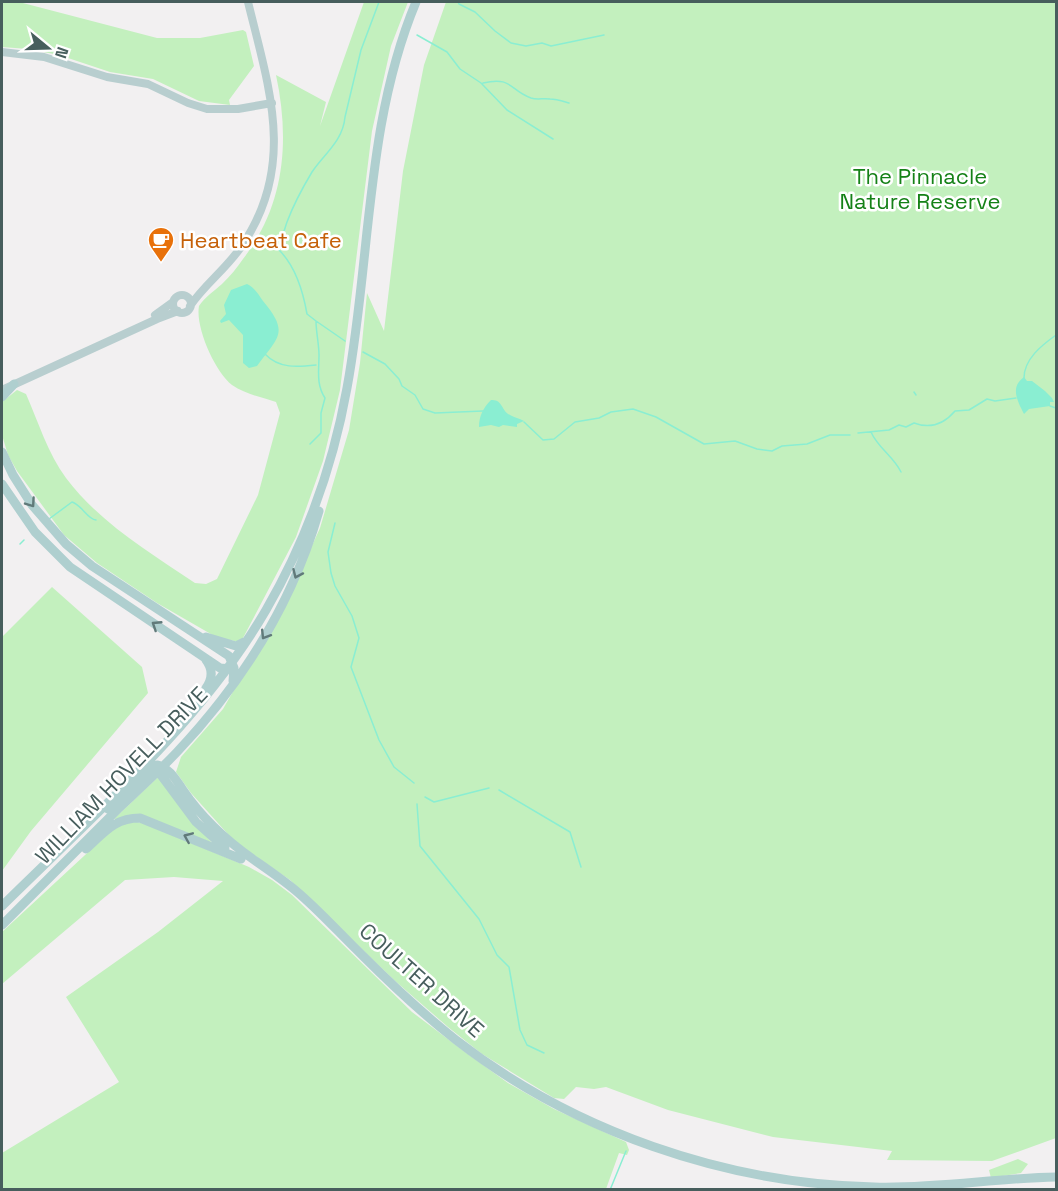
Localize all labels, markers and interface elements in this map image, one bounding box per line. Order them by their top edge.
north arrow [18,18,78,78]
text: N [50,44,73,61]
park label: The Pinnacle Nature Reserve [840,162,1000,215]
cafe icon: Heartbeat Cafe [146,225,176,263]
place label: Heartbeat Cafe [180,226,342,254]
one-way arrow [24,496,35,507]
one-way arrow [292,568,304,579]
one-way arrow [152,622,163,633]
one-way arrow [261,629,273,639]
street label: WILLIAM HOVELL DRIVE [29,680,213,870]
one-way arrow [183,832,194,844]
street label: COULTER DRIVE [354,917,490,1043]

